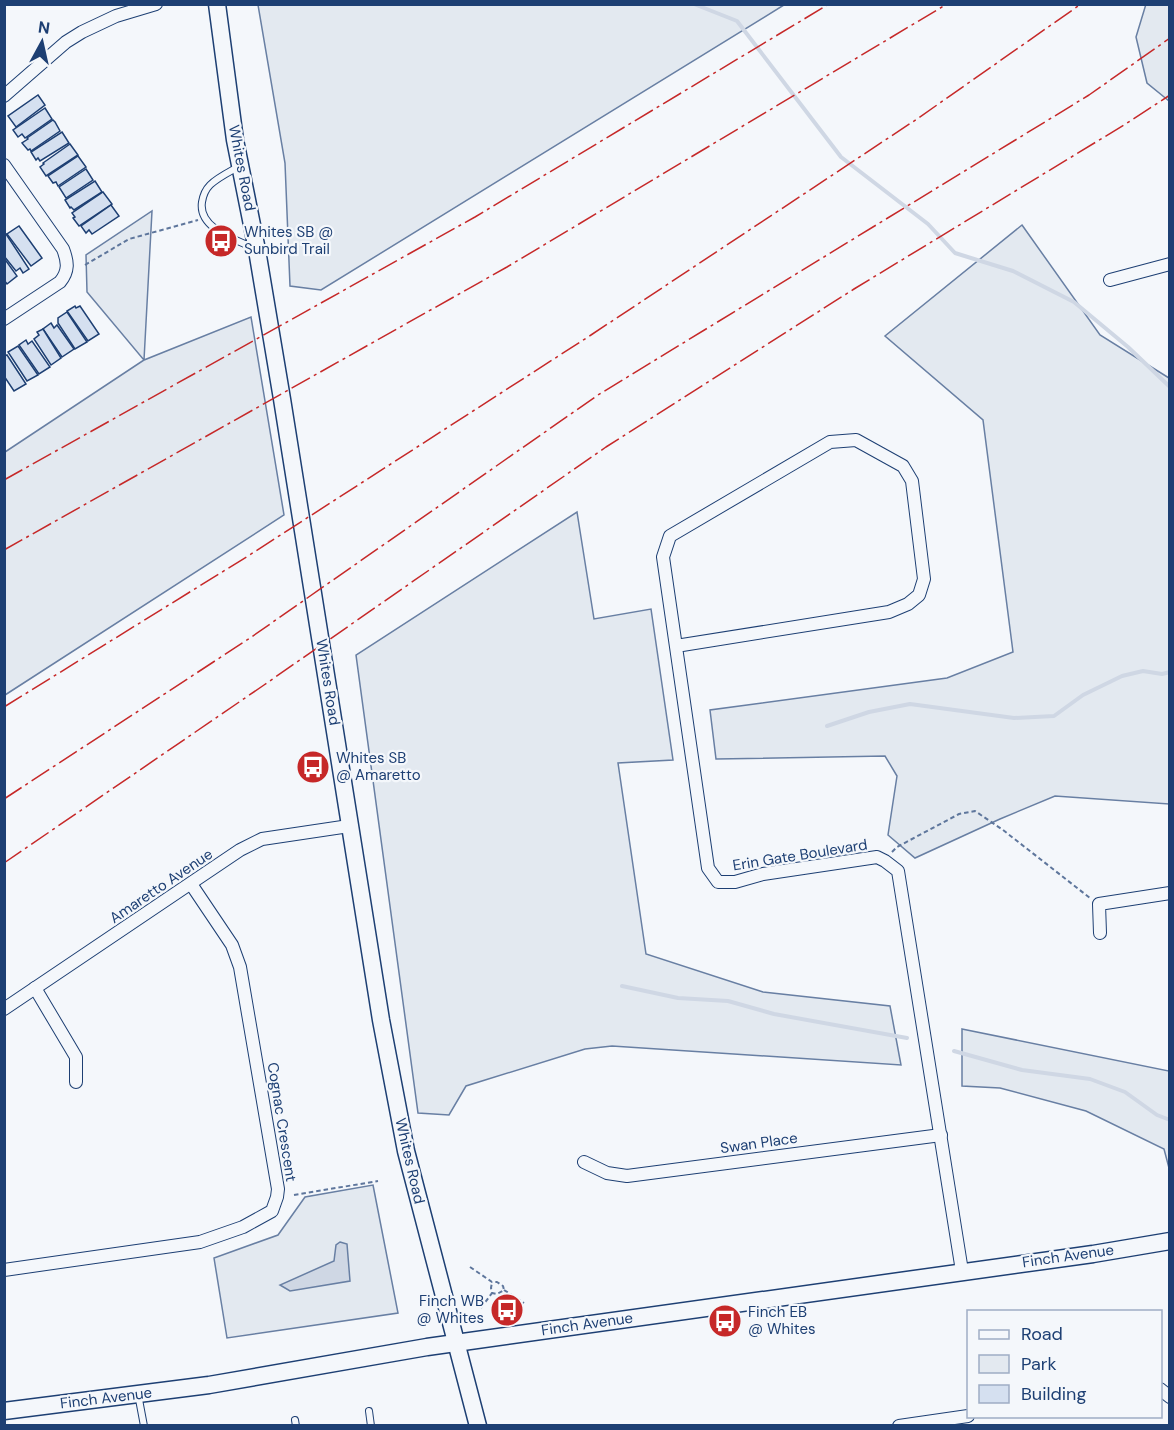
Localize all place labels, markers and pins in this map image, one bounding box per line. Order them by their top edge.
place label: Whites SB @ Sunbird Trail [244,222,333,259]
bus stop icon: Whites SB @ Sunbird Trail [203,223,239,259]
place label: Whites SB @ Amaretto [336,748,421,785]
bus stop icon: Whites SB @ Amaretto [295,749,331,785]
place label: Finch WB @ Whites [416,1291,484,1328]
bus stop icon: Finch WB @ Whites [489,1292,525,1328]
place label: Finch EB @ Whites [748,1302,816,1339]
bus stop icon: Finch EB @ Whites [707,1303,743,1339]

